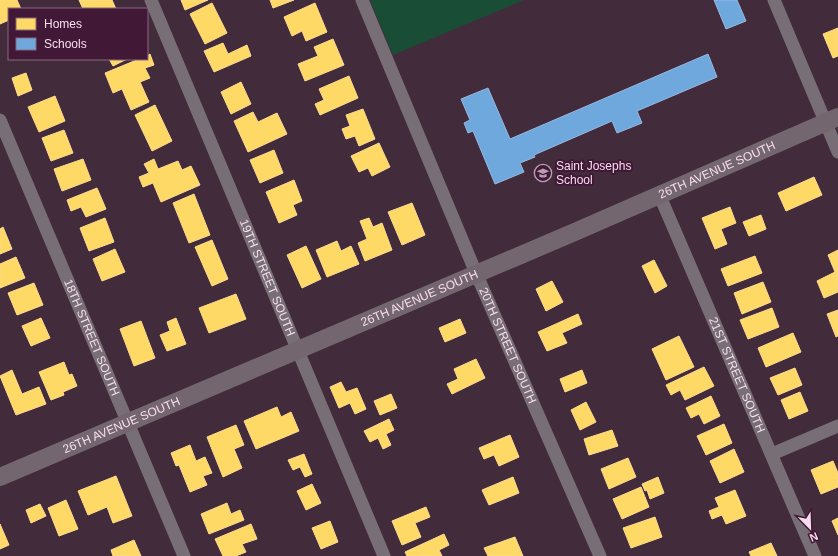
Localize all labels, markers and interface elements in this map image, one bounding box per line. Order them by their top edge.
legend [8,8,148,60]
text: Homes [44,17,82,31]
text: Schools [44,37,87,51]
street label: 26TH AVENUE SOUTH [656,138,777,201]
place label: Saint Josephs School [556,159,631,187]
school or university icon: Saint Josephs School [533,163,553,183]
street label: 19TH STREET SOUTH [237,217,298,338]
street label: 26TH AVENUE SOUTH [359,267,480,329]
street label: 18TH STREET SOUTH [61,277,123,398]
street label: 20TH STREET SOUTH [476,285,539,406]
street label: 21ST STREET SOUTH [706,315,768,435]
street label: 26TH AVENUE SOUTH [61,394,182,456]
north arrow [790,508,830,548]
text: N [808,530,820,544]

